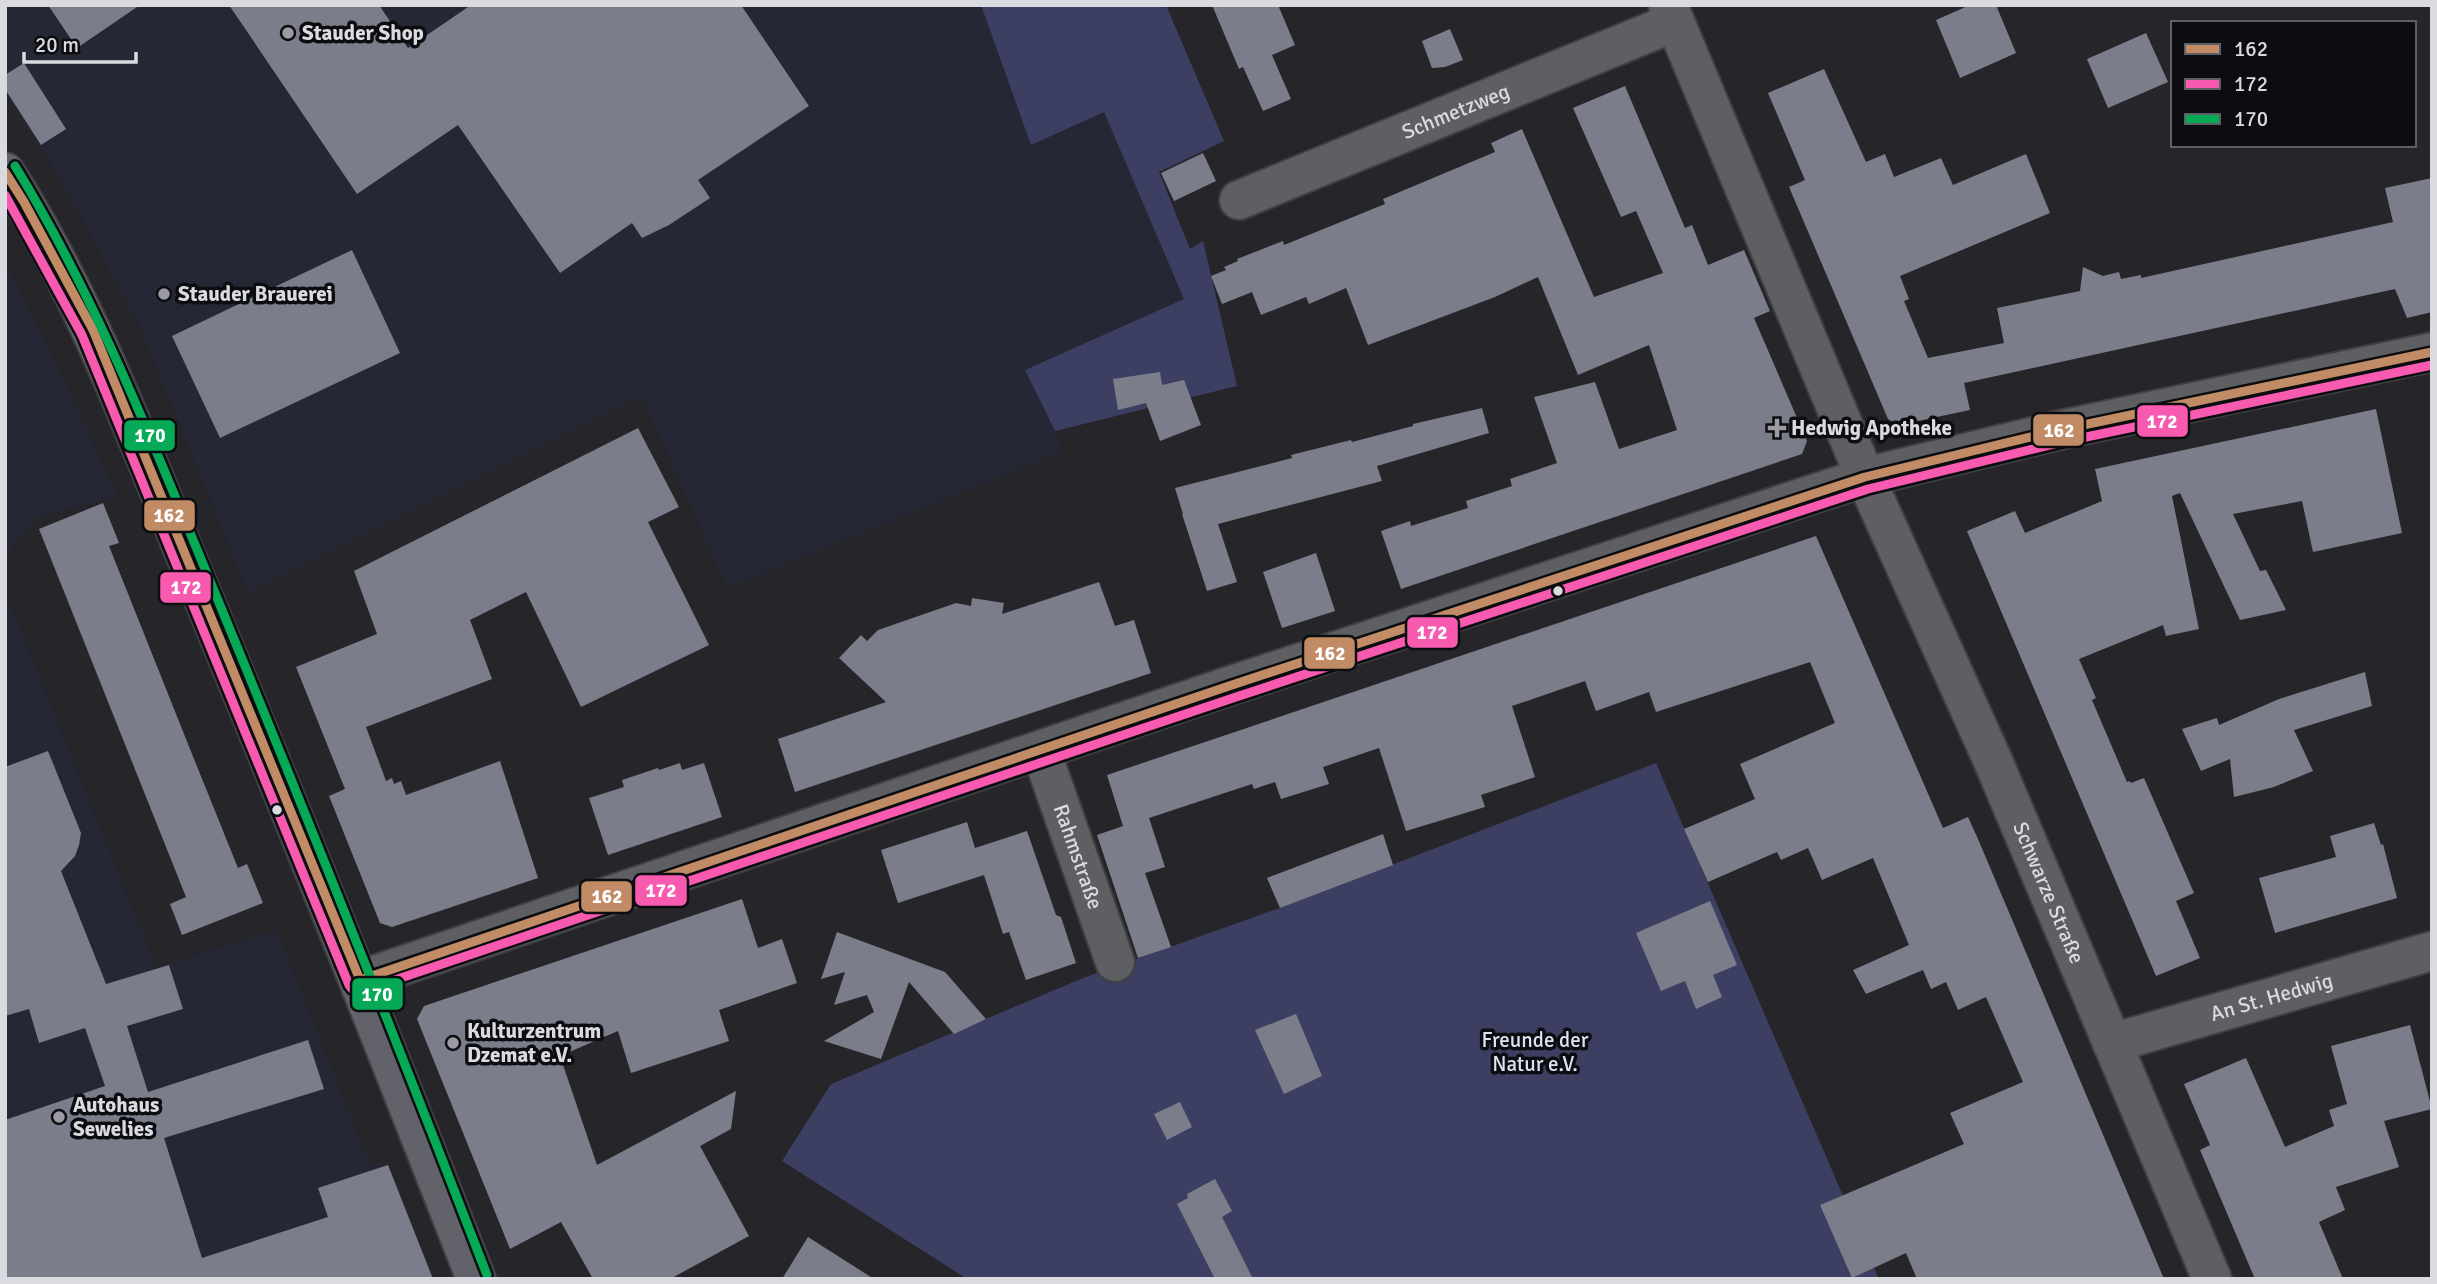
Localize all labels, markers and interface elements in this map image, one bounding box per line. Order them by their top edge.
place label: Stauder Shop [302,20,424,46]
scale bar [24,21,136,65]
legend [2171,21,2416,147]
marker: Stauder Shop [280,25,296,41]
text: 20 m [35,32,79,58]
text: 162 [2234,36,2268,62]
text: 172 [2234,71,2268,97]
street label: Schmetzweg [1398,78,1513,145]
text: 170 [2234,106,2268,132]
place label: Stauder Brauerei [178,281,333,307]
marker: Stauder Brauerei [156,286,172,302]
line badge: 172 [2136,404,2189,438]
text: 172 [2147,410,2177,434]
line badge: 162 [2032,413,2085,447]
place label: Hedwig Apotheke [1791,415,1952,441]
line badge: 170 [123,419,176,452]
text: 162 [2044,419,2074,443]
marker: Hedwig Apotheke [1769,420,1785,436]
text: 170 [135,424,165,448]
line badge: 162 [143,499,196,532]
text: 162 [154,504,184,528]
line badge: 172 [159,571,212,604]
text: 172 [171,576,201,600]
unlabelled marker [1551,584,1565,598]
line badge: 172 [1406,616,1459,649]
text: 172 [1417,621,1447,645]
line badge: 162 [1303,636,1356,670]
text: 162 [1315,642,1345,666]
street label: Rahmstraße [1048,801,1108,913]
unlabelled marker [270,803,284,817]
street label: Schwarze Straße [2007,818,2090,968]
line badge: 172 [634,874,688,907]
text: 172 [646,879,676,903]
line badge: 162 [580,880,633,913]
text: 162 [592,885,622,909]
street label: An St. Hedwig [2207,967,2336,1027]
line badge: 170 [351,977,404,1011]
text: 170 [362,983,392,1007]
place label: Kulturzentrum Dzemat e.V. [467,1018,601,1068]
park label: Freunde der Natur e.V. [1482,1027,1589,1077]
marker: Kulturzentrum Dzemat e.V. [445,1035,461,1051]
place label: Autohaus Sewelies [73,1092,159,1142]
marker: Autohaus Sewelies [51,1109,67,1125]

